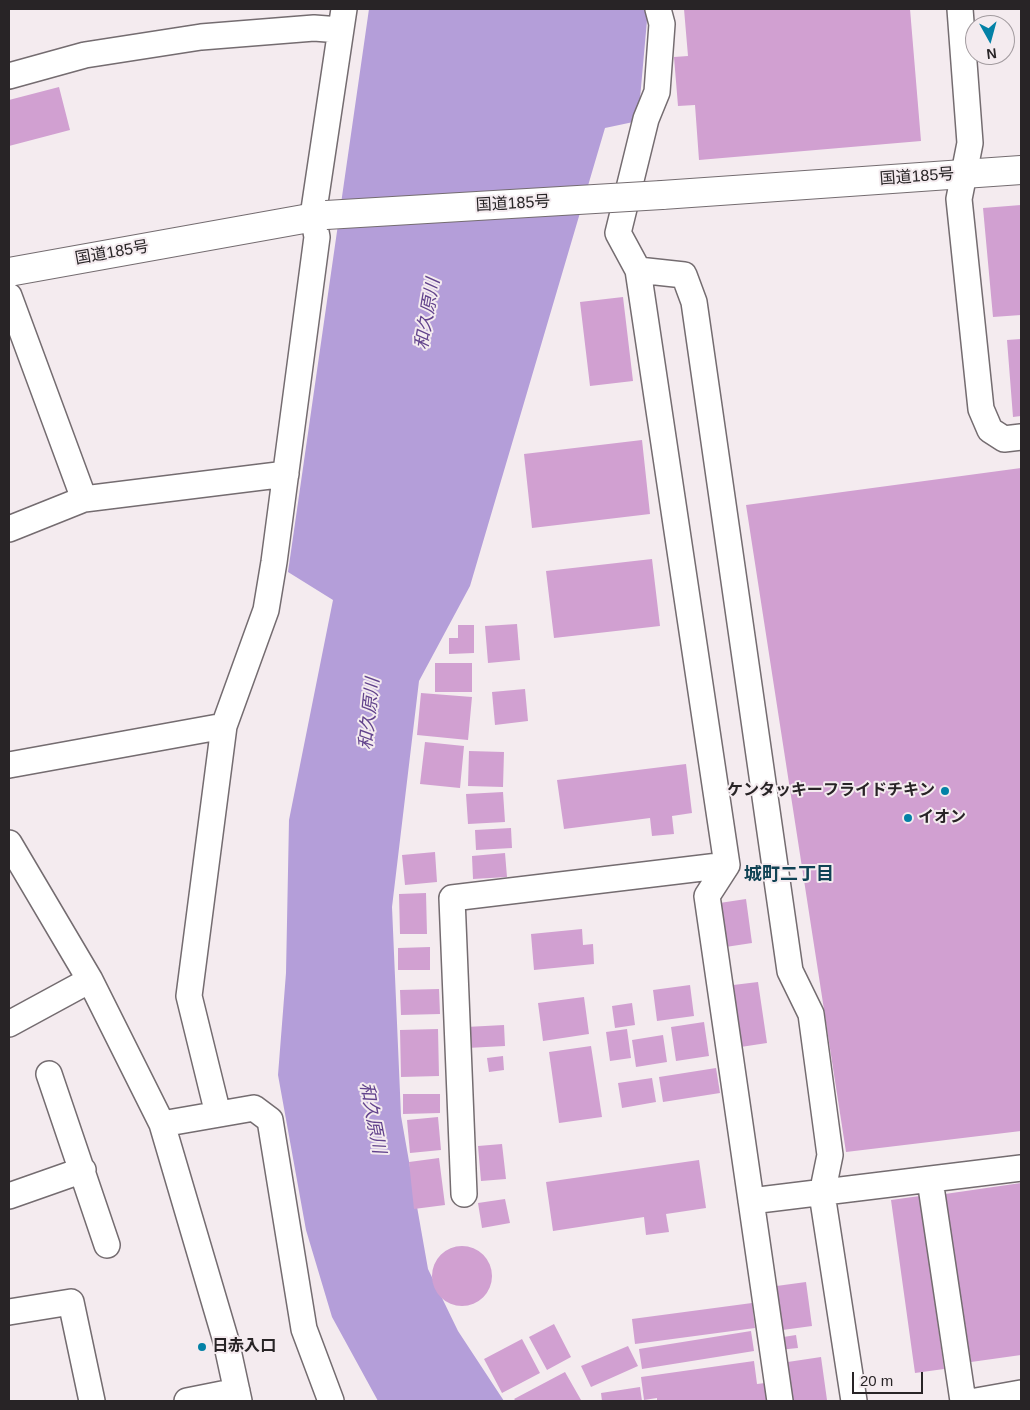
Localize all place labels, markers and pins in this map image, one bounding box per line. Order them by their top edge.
place label: ケンタッキーフライドチキン [727,781,935,801]
marker: ケンタッキーフライドチキン [939,785,951,797]
place label: イオン [918,808,966,828]
marker: イオン [902,812,914,824]
place label: 日赤入口 [212,1337,276,1357]
marker: 日赤入口 [196,1341,208,1353]

